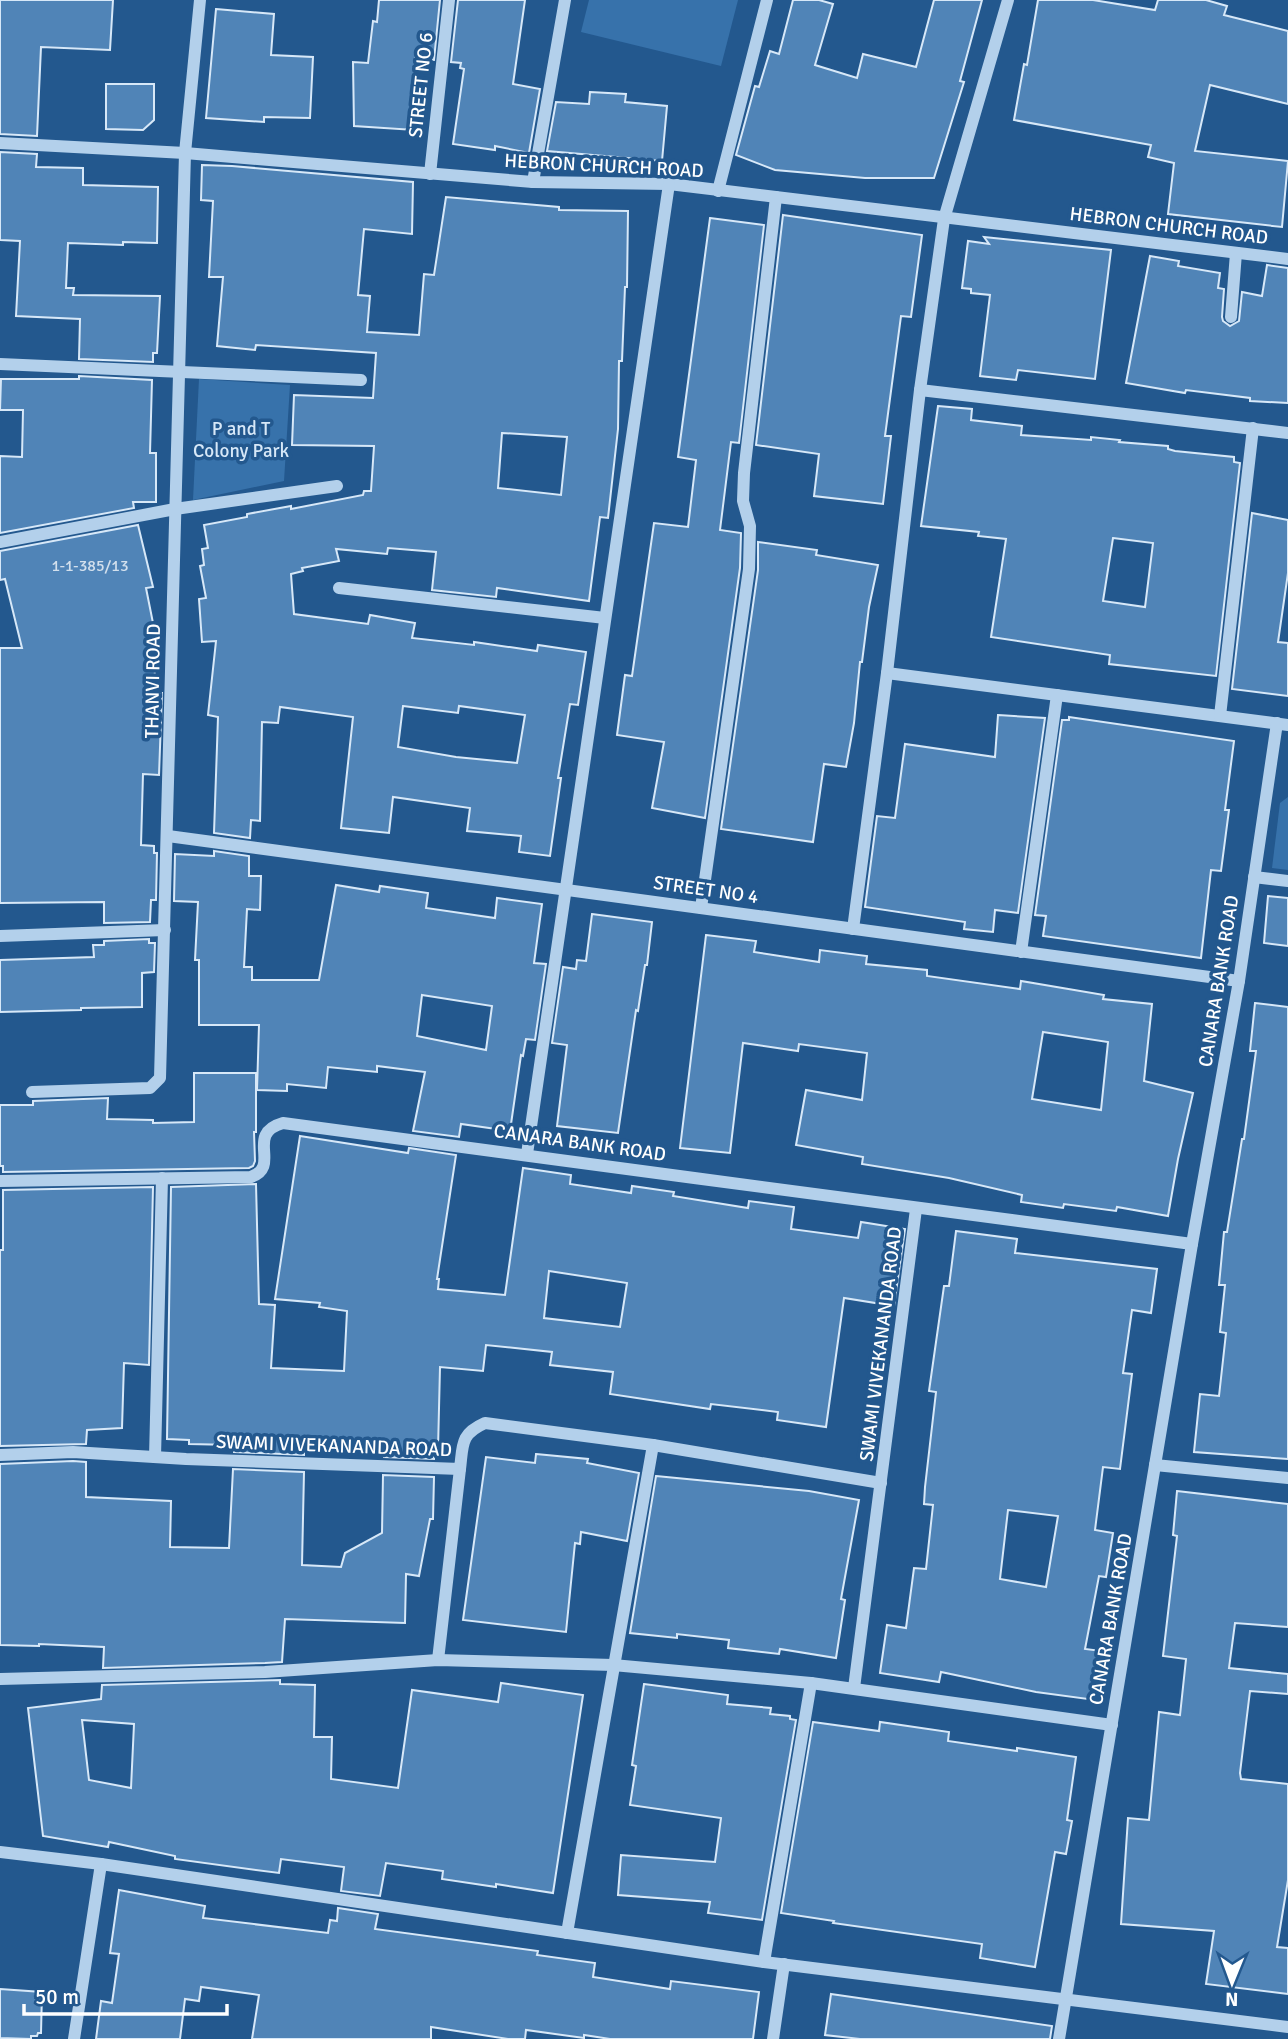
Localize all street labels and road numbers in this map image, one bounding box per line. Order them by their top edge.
street label: STREET NO 6 [404,31,438,139]
street label: HEBRON CHURCH ROAD [504,149,704,183]
street label: HEBRON CHURCH ROAD [1068,202,1269,250]
street label: THANVI ROAD [140,623,166,739]
street label: STREET NO 4 [652,871,760,909]
street label: CANARA BANK ROAD [1194,894,1244,1069]
street label: CANARA BANK ROAD [492,1119,668,1167]
street label: SWAMI VIVEKANANDA ROAD [855,1225,907,1463]
street label: SWAMI VIVEKANANDA ROAD [216,1430,452,1462]
street label: CANARA BANK ROAD [1084,1532,1138,1707]

